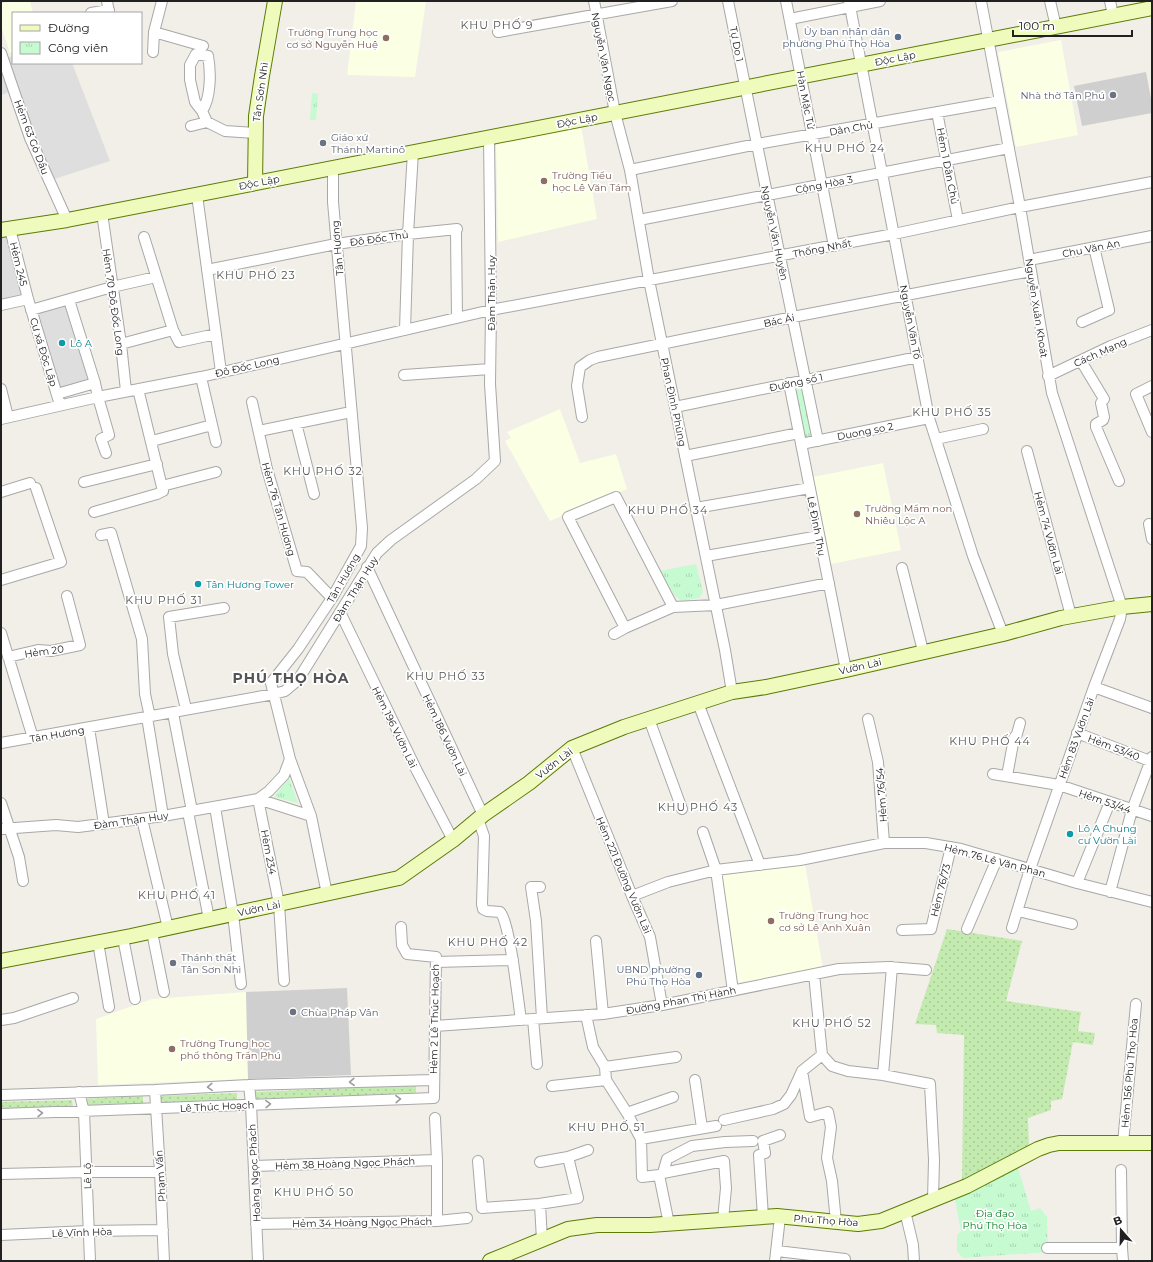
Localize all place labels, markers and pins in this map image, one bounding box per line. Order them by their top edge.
place label: Ủy ban nhân dân phường Phú Thọ Hòa [782,25,890,50]
place label: Trường Trung học cơ sở Nguyễn Huệ [287,26,378,51]
marker: Ủy ban nhân dân phường Phú Thọ Hòa [893,32,903,42]
marker: Trường Trung học cơ sở Nguyễn Huệ [381,33,391,43]
place label: Nhà thờ Tân Phú [1020,89,1105,102]
marker: Nhà thờ Tân Phú [1108,90,1118,100]
place label: Giáo xứ Thánh Martinô [331,131,405,156]
marker: Giáo xứ Thánh Martinô [318,138,328,148]
place label: Trường Tiểu học Lê Văn Tám [552,169,631,194]
marker: Trường Tiểu học Lê Văn Tám [539,176,549,186]
place label: Lô A [70,337,93,350]
marker: Lô A [57,338,67,348]
place label: Trường Mầm non Nhiêu Lộc A [865,502,952,527]
marker: Trường Mầm non Nhiêu Lộc A [852,509,862,519]
place label: Tân Hương Tower [206,578,294,591]
marker: Tân Hương Tower [193,579,203,589]
place label: Lô A Chung cư Vườn Lài [1078,822,1137,847]
marker: Lô A Chung cư Vườn Lài [1065,829,1075,839]
place label: Trường Trung học cơ sở Lê Anh Xuân [779,909,871,934]
marker: Trường Trung học cơ sở Lê Anh Xuân [766,916,776,926]
place label: Thánh thất Tân Sơn Nhì [181,951,241,976]
marker: Thánh thất Tân Sơn Nhì [168,958,178,968]
place label: UBND phường Phú Thọ Hòa [617,963,691,988]
marker: UBND phường Phú Thọ Hòa [694,970,704,980]
place label: Chùa Pháp Vân [301,1006,378,1019]
marker: Chùa Pháp Vân [288,1007,298,1017]
place label: Trường Trung học phổ thông Trần Phú [180,1037,281,1062]
marker: Trường Trung học phổ thông Trần Phú [167,1044,177,1054]

